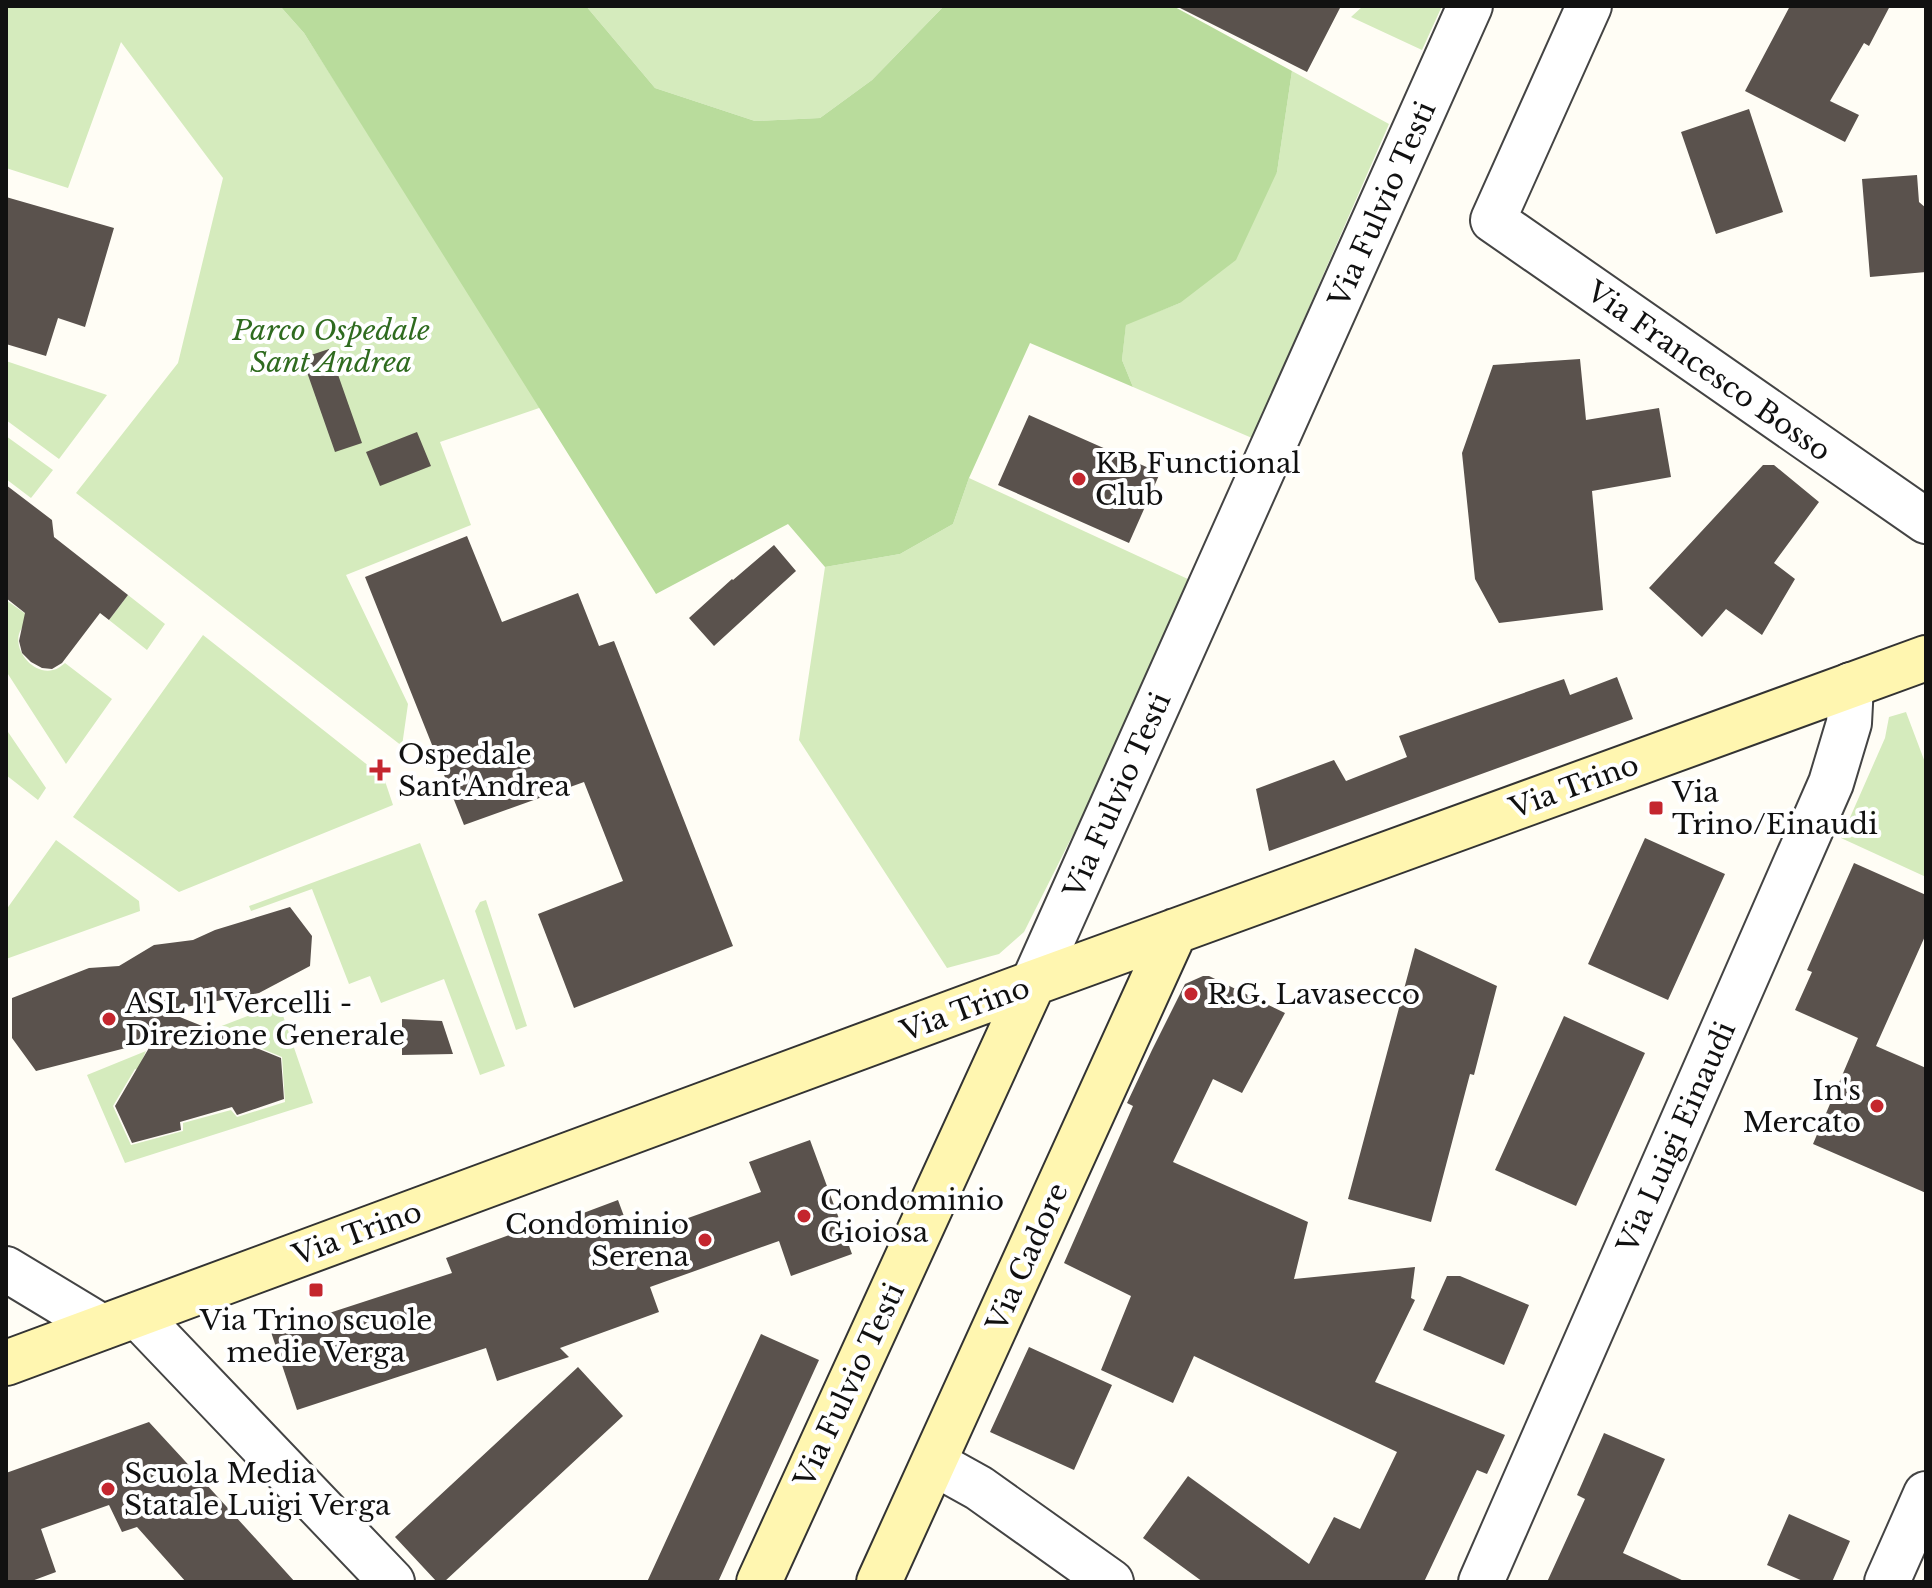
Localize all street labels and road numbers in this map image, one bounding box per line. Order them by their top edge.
street label: Via Fulvio Testi [1321,96,1443,313]
street label: Via Francesco Bosso [1579,273,1837,469]
street label: Via Fulvio Testi [1056,687,1178,904]
street label: Via Trino [1504,747,1643,826]
street label: Via Trino [895,970,1034,1049]
street label: Via Luigi Einaudi [1609,1016,1743,1259]
street label: Via Cadore [979,1178,1076,1338]
street label: Via Trino [287,1194,426,1273]
street label: Via Fulvio Testi [786,1277,912,1494]

